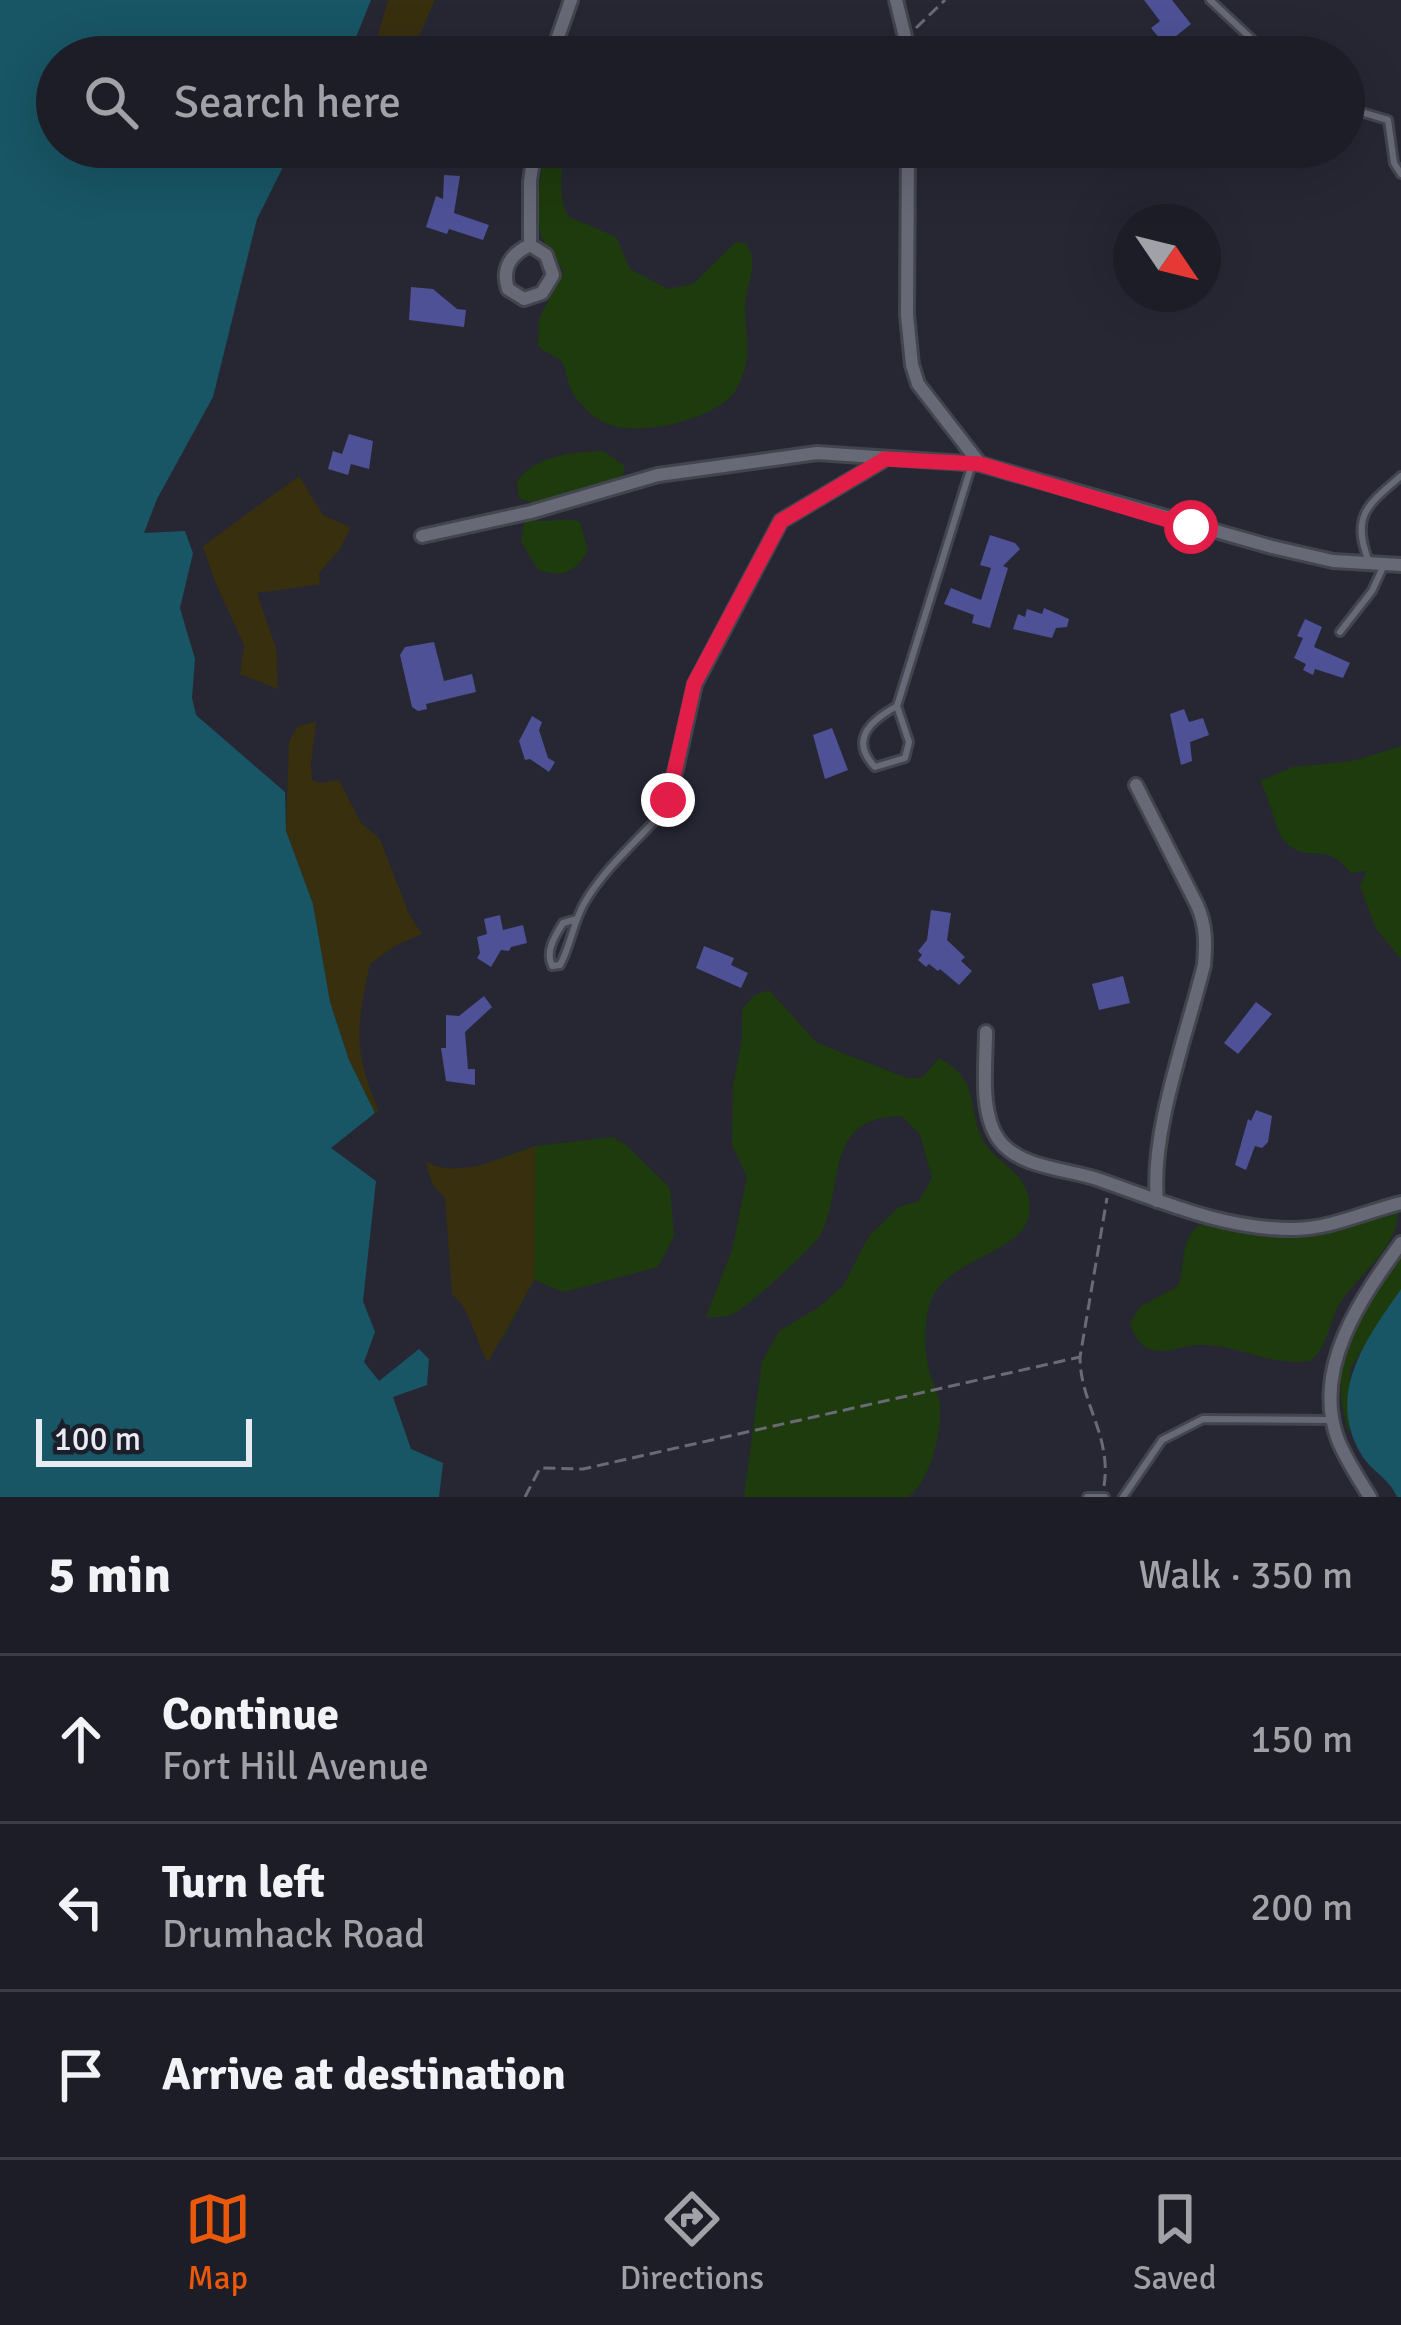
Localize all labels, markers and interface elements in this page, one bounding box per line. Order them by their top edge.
search box [36,36,1365,168]
icon: search [78,69,144,135]
text: Search here [174,75,401,130]
north arrow [1113,204,1221,312]
route start [1164,500,1218,554]
route end [641,773,695,827]
scale bar [36,1413,252,1466]
text: 100 m [54,1419,141,1460]
text: 5 min [48,1544,171,1607]
text: Walk · 350 m [1139,1551,1353,1599]
text: Continue [162,1687,339,1742]
icon: ahead [48,1706,114,1772]
text: 150 m [1250,1715,1353,1763]
text: Fort Hill Avenue [162,1742,429,1790]
text: Turn left [162,1855,325,1910]
icon: left [48,1874,114,1940]
text: 200 m [1250,1883,1353,1931]
text: Drumhack Road [162,1910,425,1958]
icon: arrive [48,2042,114,2108]
text: Arrive at destination [162,2047,566,2102]
tab: Map [185,2186,251,2299]
tab: Directions [620,2186,764,2299]
tab: Saved [1133,2186,1216,2299]

